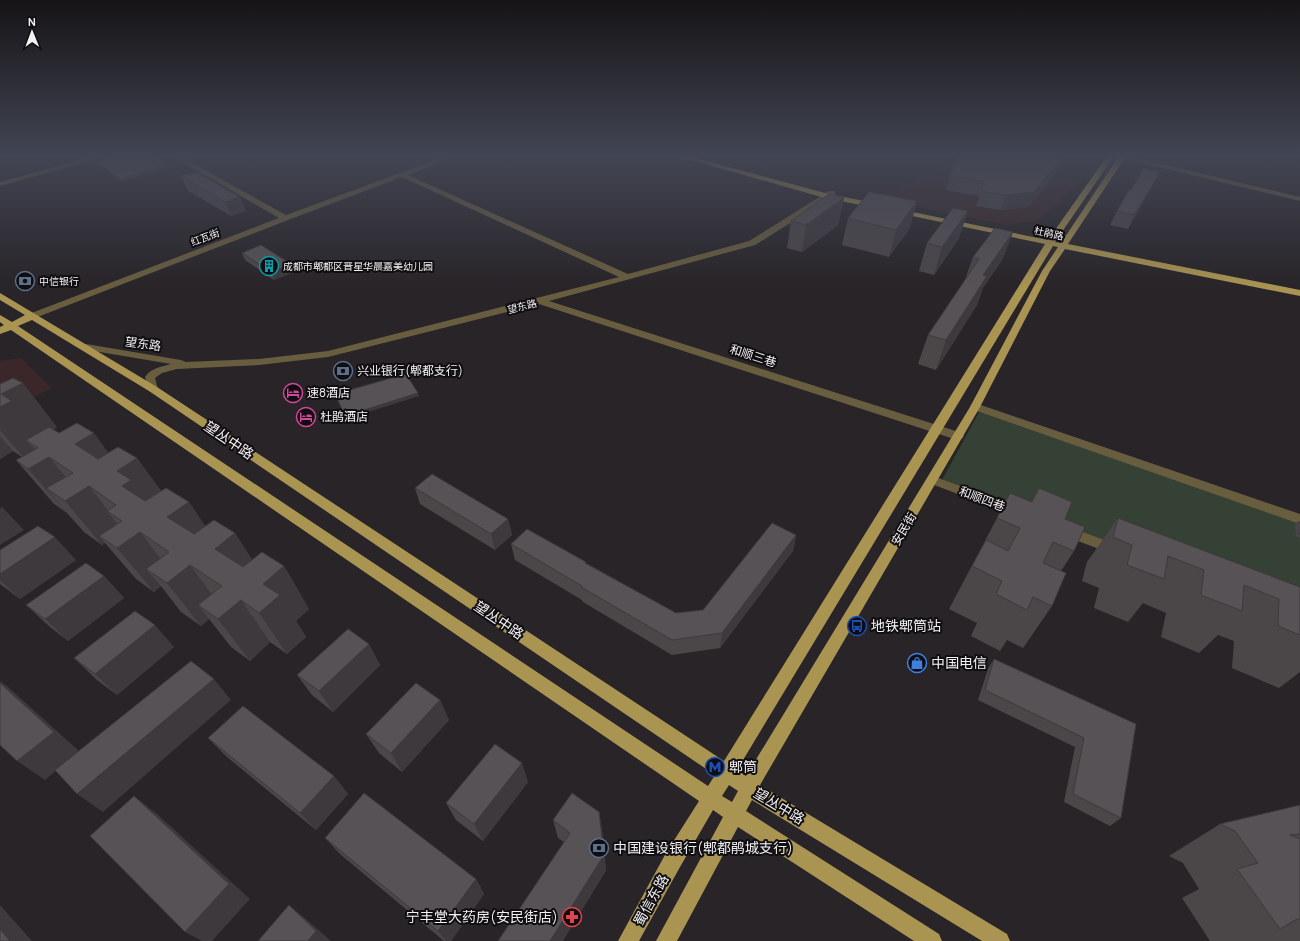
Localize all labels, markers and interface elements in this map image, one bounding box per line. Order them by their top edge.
north arrow [12,12,52,52]
text: N [28,14,36,29]
street label: 杜鹃路 [1033,223,1065,243]
street label: 红瓦街 [188,225,222,249]
building icon: 成都市郫都区晋星华晨嘉美幼儿园 [258,255,280,277]
place label: 成都市郫都区晋星华晨嘉美幼儿园 [283,259,433,273]
bank icon: 中信银行 [14,270,36,292]
place label: 中信银行 [39,274,79,288]
street label: 望东路 [506,296,538,316]
street label: 望东路 [124,333,162,354]
street label: 和顺三巷 [728,340,779,371]
bank icon: 兴业银行(郫都支行) [332,360,354,382]
place label: 兴业银行(郫都支行) [357,362,463,379]
hotel icon: 速8酒店 [282,382,304,404]
place label: 速8酒店 [307,384,350,401]
hotel icon: 杜鹃酒店 [295,406,317,428]
place label: 杜鹃酒店 [320,408,368,425]
street label: 望丛中路 [201,416,258,463]
street label: 和顺四巷 [957,482,1008,515]
street label: 安民街 [887,509,920,549]
street label: 望丛中路 [471,596,528,643]
bus stop icon: 地铁郫筒站 [846,615,868,637]
place label: 地铁郫筒站 [871,616,941,635]
shop icon: 中国电信 [906,652,928,674]
place label: 中国电信 [931,653,987,672]
metro station icon: 郫筒 [704,756,726,778]
place label: 郫筒 [729,757,757,776]
street label: 望丛中路 [750,783,808,828]
bank icon: 中国建设银行(郫都鹃城支行) [588,837,610,859]
place label: 中国建设银行(郫都鹃城支行) [613,838,793,857]
street label: 蜀信东路 [629,871,672,929]
pharmacy icon: 宁丰堂大药房(安民街店) [561,906,583,928]
place label: 宁丰堂大药房(安民街店) [406,907,558,926]

